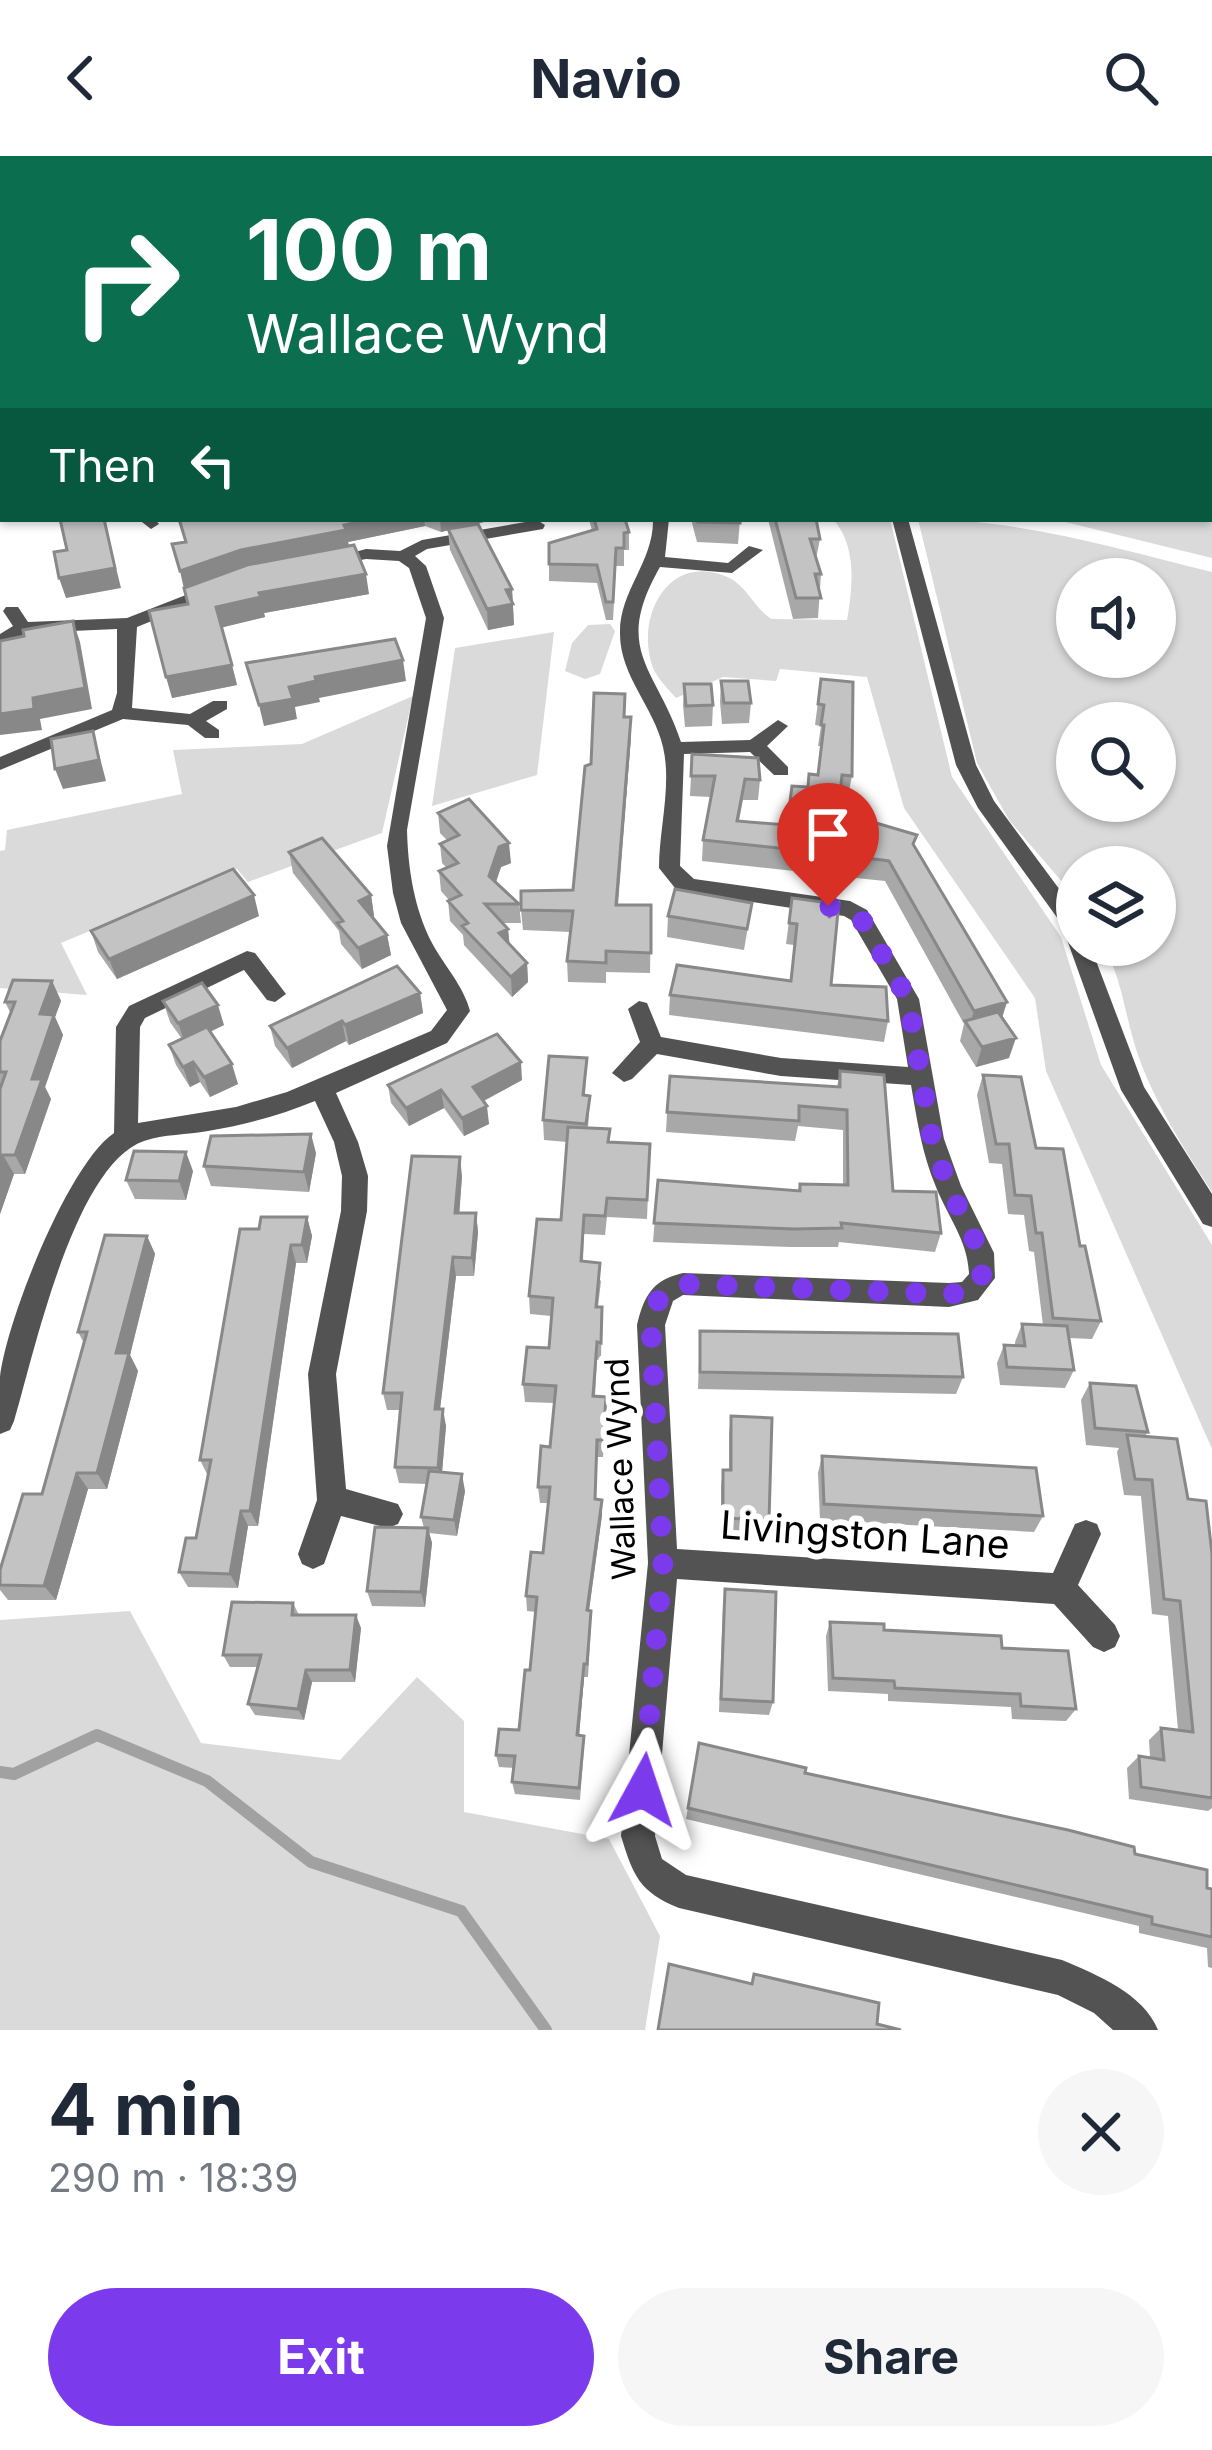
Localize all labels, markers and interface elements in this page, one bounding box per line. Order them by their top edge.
icon: back [48,45,114,111]
icon: search [1098,45,1164,111]
text: Navio [530,46,682,111]
text: 100 m [246,199,492,300]
icon: right [48,204,204,360]
text: Wallace Wynd [246,301,609,366]
icon: left [180,432,246,498]
text: Then [48,438,156,493]
map controls [1056,558,1176,966]
button: sound [1056,558,1176,678]
button: search [1056,702,1176,822]
pin [777,783,879,906]
icon: arrive [795,801,861,867]
button: layers [1056,846,1176,966]
street label: Wallace Wynd [596,1357,644,1581]
street label: Livingston Lane [719,1500,1011,1568]
position arrow [580,1727,706,1853]
text: 4 min [48,2065,244,2152]
button: close [1038,2069,1164,2195]
text: 290 m · 18:39 [48,2154,298,2201]
button: Exit [48,2288,594,2426]
button: Share [618,2288,1164,2426]

